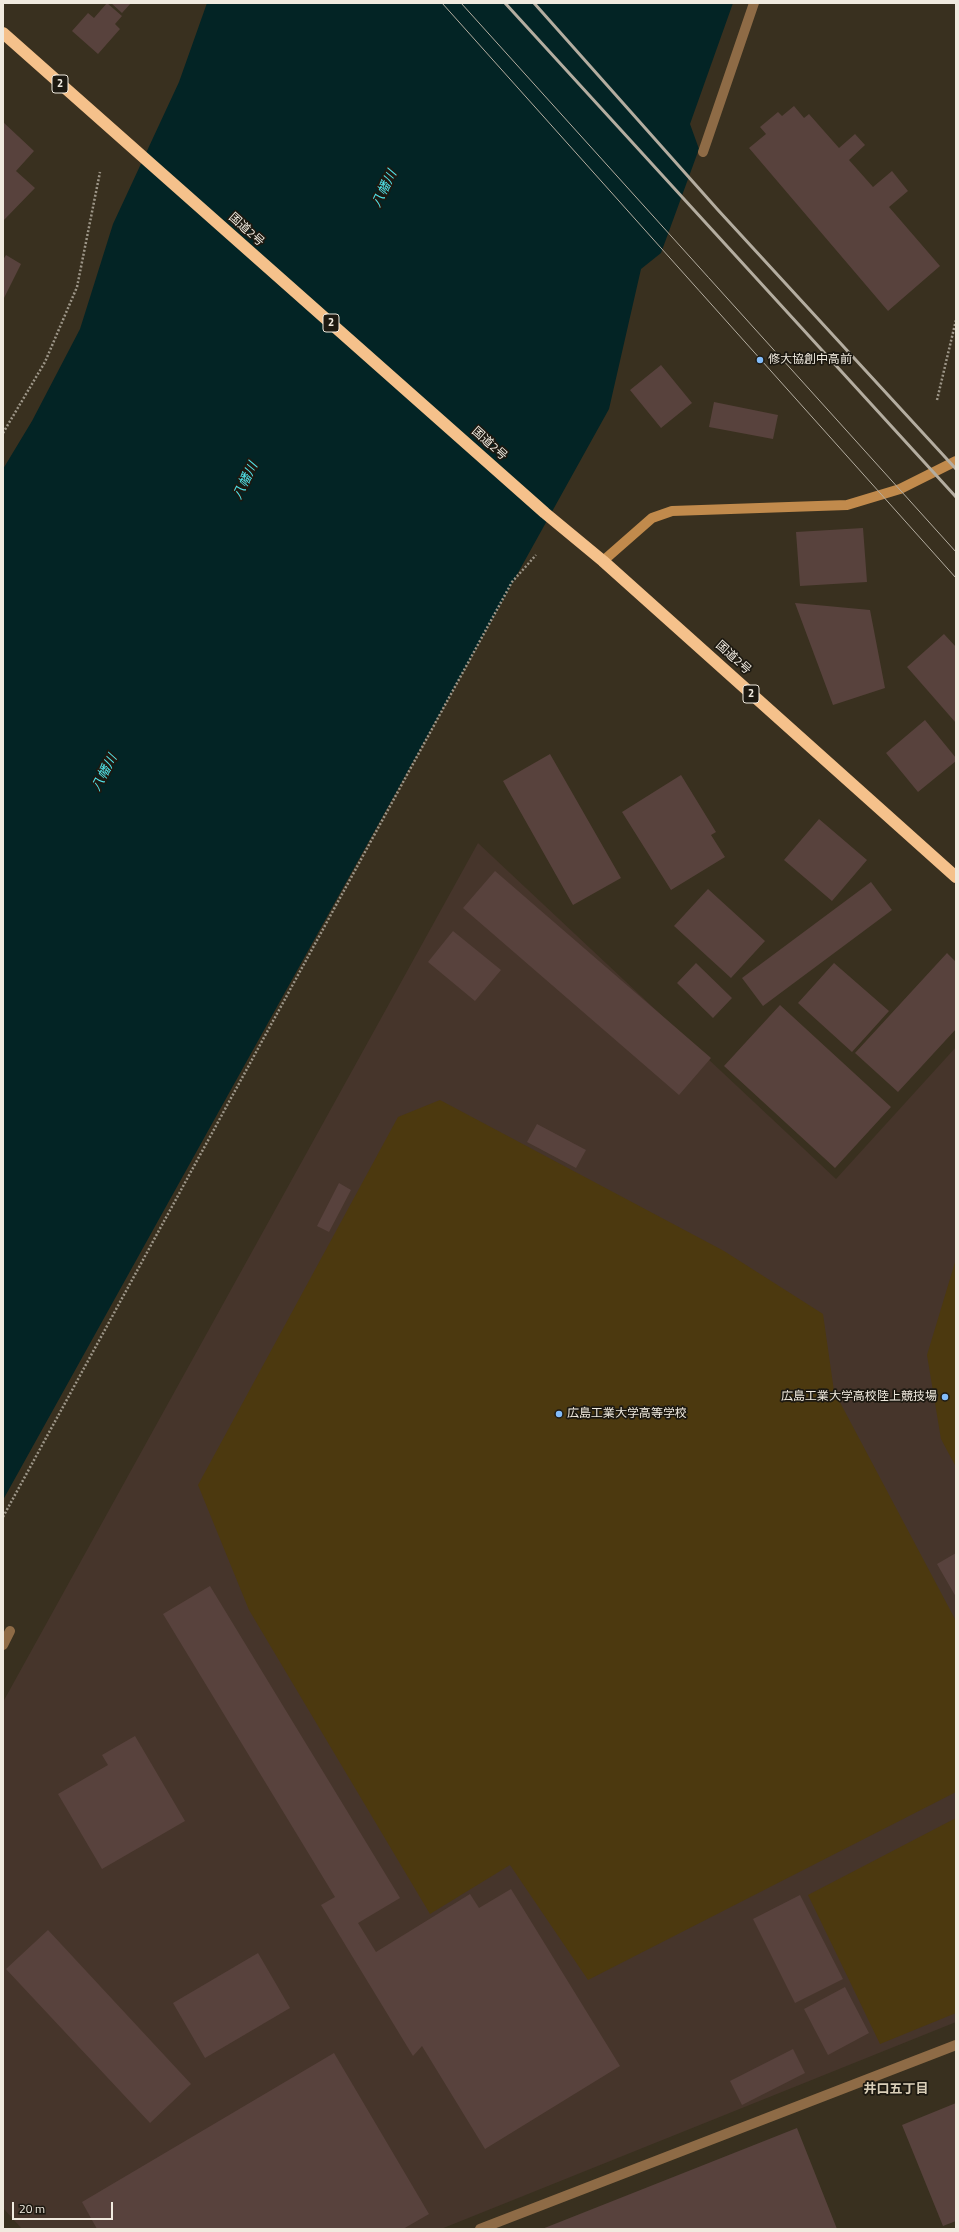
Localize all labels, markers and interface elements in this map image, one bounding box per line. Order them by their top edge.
road number: 2 [52,75,68,93]
water label: 八幡川 [369,168,401,210]
street label: 国道2号 [225,210,267,250]
road number: 2 [323,314,339,332]
place label: 修大協創中高前 [768,353,852,367]
marker: 修大協創中高前 [755,355,765,365]
street label: 国道2号 [468,424,510,464]
water label: 八幡川 [230,460,262,502]
street label: 国道2号 [712,638,754,678]
road number: 2 [743,685,759,703]
water label: 八幡川 [89,752,121,794]
place label: 広島工業大学高校陸上競技場 [781,1390,937,1404]
marker: 広島工業大学高校陸上競技場 [940,1392,950,1402]
place label: 広島工業大学高等学校 [567,1407,687,1421]
marker: 広島工業大学高等学校 [554,1409,564,1419]
district label: 井口五丁目 [864,2082,928,2098]
scale bar [14,2194,115,2220]
text: 20 m [19,2199,45,2218]

